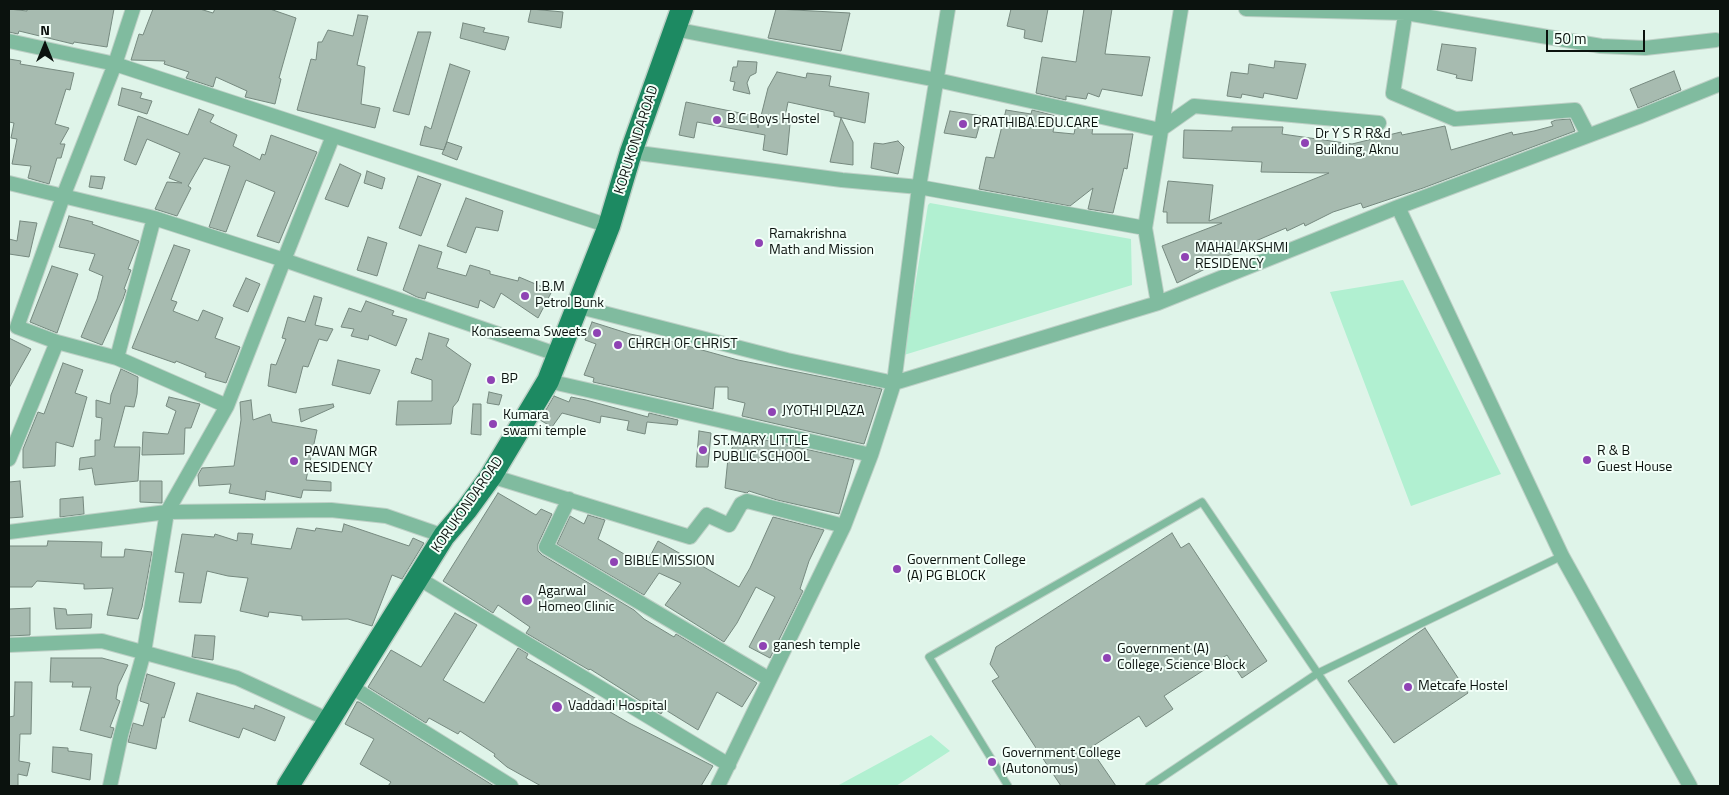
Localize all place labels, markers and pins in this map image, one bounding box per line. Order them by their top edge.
place label: B.C Boys Hostel [727,112,820,128]
marker: B.C Boys Hostel [711,114,723,126]
place label: PRATHIBA.EDU.CARE [973,116,1098,132]
marker: PRATHIBA.EDU.CARE [957,118,969,130]
place label: Dr Y S R R&d Building, Aknu [1315,127,1399,160]
marker: Dr Y S R R&d Building, Aknu [1299,137,1311,149]
place label: Ramakrishna Math and Mission [769,227,874,260]
marker: Ramakrishna Math and Mission [753,237,765,249]
place label: MAHALAKSHMI RESIDENCY [1195,241,1288,274]
marker: MAHALAKSHMI RESIDENCY [1179,251,1191,263]
place label: I.B.M Petrol Bunk [535,280,604,312]
marker: I.B.M Petrol Bunk [519,290,531,302]
place label: Konaseema Sweets [471,325,587,341]
marker: Konaseema Sweets [591,327,603,339]
place label: CHRCH OF CHRIST [628,337,738,353]
marker: CHRCH OF CHRIST [612,339,624,351]
place label: BP [501,372,518,388]
marker: BP [485,374,497,386]
place label: JYOTHI PLAZA [782,404,865,420]
marker: JYOTHI PLAZA [766,406,778,418]
place label: Kumara swami temple [503,408,586,441]
marker: Kumara swami temple [487,418,499,430]
place label: ST.MARY LITTLE PUBLIC SCHOOL [713,434,810,467]
marker: ST.MARY LITTLE PUBLIC SCHOOL [697,444,709,456]
place label: R & B Guest House [1597,444,1672,477]
place label: PAVAN MGR RESIDENCY [304,445,377,478]
marker: R & B Guest House [1581,454,1593,466]
marker: PAVAN MGR RESIDENCY [288,455,300,467]
place label: Government College (A) PG BLOCK [907,553,1026,586]
place label: BIBLE MISSION [624,554,715,570]
marker: BIBLE MISSION [608,556,620,568]
marker: Government College (A) PG BLOCK [891,563,903,575]
place label: Agarwal Homeo Clinic [538,584,615,616]
marker: Agarwal Homeo Clinic [520,593,534,607]
place label: ganesh temple [773,638,860,654]
marker: ganesh temple [757,640,769,652]
place label: Government (A) College, Science Block [1117,642,1245,674]
marker: Government (A) College, Science Block [1101,652,1113,664]
place label: Metcafe Hostel [1418,679,1508,695]
marker: Metcafe Hostel [1402,681,1414,693]
place label: Vaddadi Hospital [568,699,667,715]
marker: Vaddadi Hospital [550,700,564,714]
place label: Government College (Autonomus) [1002,746,1121,779]
marker: Government College (Autonomus) [986,756,998,768]

